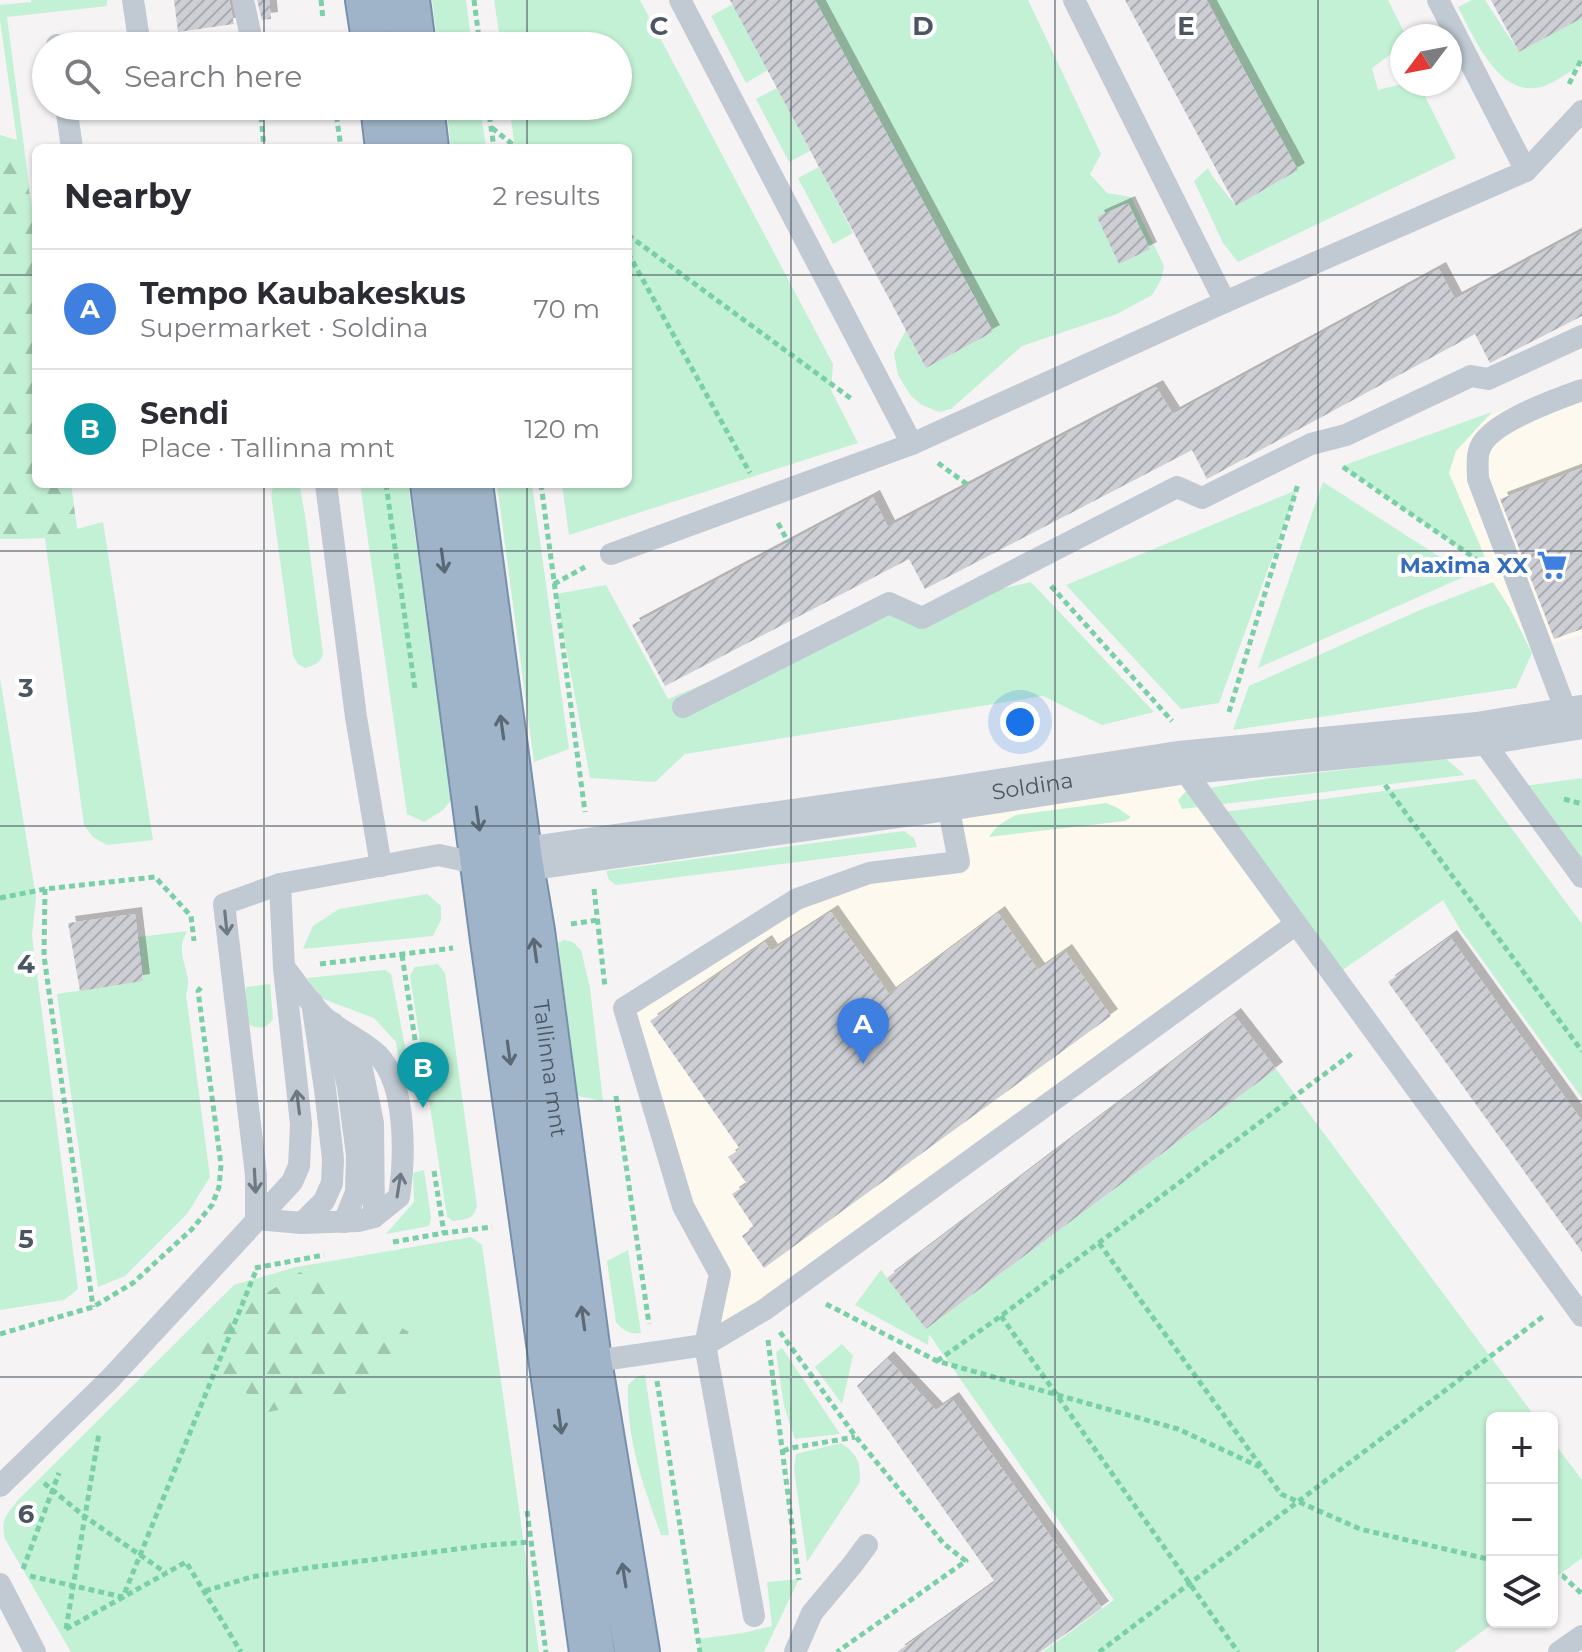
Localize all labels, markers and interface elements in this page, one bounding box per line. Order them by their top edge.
text: C [650,10,669,42]
text: D [912,10,934,42]
text: E [1177,10,1195,42]
north arrow [1390,24,1462,96]
search box [32,32,632,120]
icon: search [60,54,104,98]
text: Search here [124,58,302,95]
text: Nearby [64,175,191,217]
text: 2 results [492,180,600,212]
text: Tempo Kaubakeskus [140,275,466,312]
text: A [80,293,100,325]
text: 70 m [534,293,600,325]
text: Supermarket · Soldina [140,312,428,344]
text: Sendi [140,395,229,432]
text: B [80,413,100,445]
text: 120 m [524,413,600,445]
text: Place · Tallinna mnt [140,432,395,464]
one-way arrow [436,547,451,574]
supermarket icon: Maxima XX [1535,548,1569,582]
place label: Maxima XX [1400,552,1528,579]
text: 3 [17,672,34,704]
your location [1000,702,1040,742]
one-way arrow [494,715,509,740]
street label: Soldina [990,767,1075,806]
one-way arrow [471,806,486,831]
one-way arrow [219,909,234,936]
one-way arrow [527,937,542,963]
text: 4 [17,948,35,980]
street label: Tallinna mnt [527,998,572,1139]
pin: A [837,998,889,1064]
one-way arrow [502,1040,517,1065]
pin: B [397,1042,449,1108]
one-way arrow [290,1089,305,1115]
one-way arrow [248,1167,263,1194]
one-way arrow [392,1173,407,1199]
text: 5 [18,1223,34,1255]
one-way arrow [575,1306,590,1331]
one-way arrow [553,1408,568,1434]
map controls [1486,1412,1558,1628]
button: + [1486,1412,1558,1484]
button: − [1486,1484,1558,1556]
text: 6 [18,1498,35,1530]
button: layers [1486,1556,1558,1628]
one-way arrow [616,1563,631,1588]

